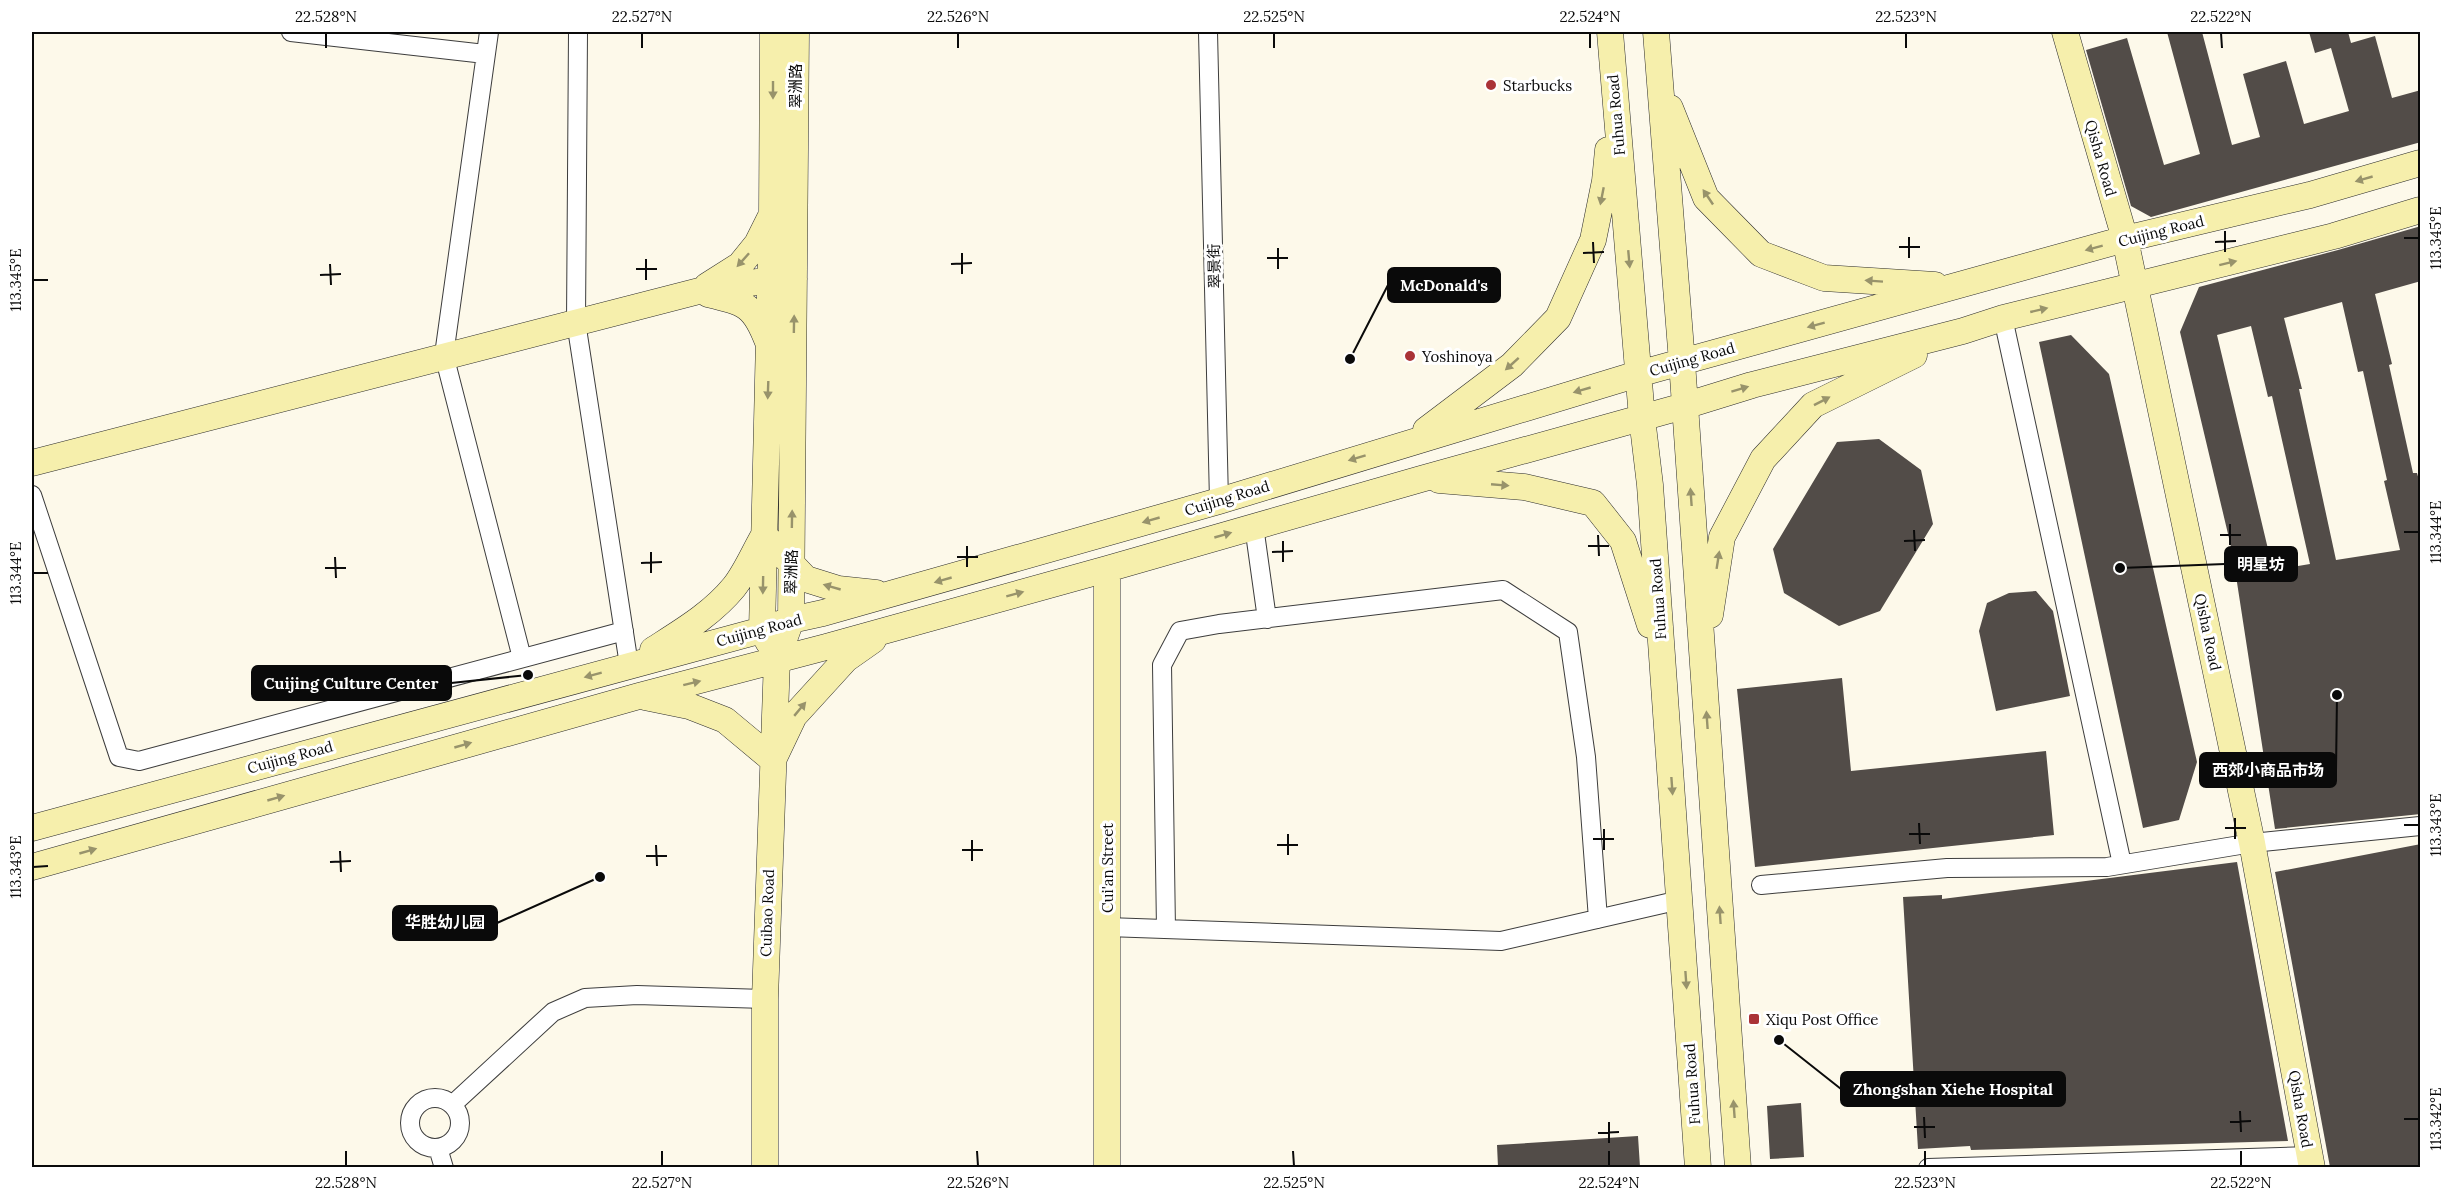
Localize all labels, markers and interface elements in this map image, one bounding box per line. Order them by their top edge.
text: 22.528°N [295,7,357,26]
text: 22.527°N [612,7,672,26]
text: 22.526°N [927,7,989,26]
text: 22.525°N [1243,7,1305,26]
text: 22.524°N [1559,7,1621,26]
text: 22.523°N [1875,7,1937,26]
text: 22.522°N [2190,7,2252,26]
street label: 翠洲路 [786,63,805,109]
street label: Fuhua Road [1603,74,1629,156]
place label: Starbucks [1503,76,1572,95]
marker: Starbucks [1484,78,1498,92]
one-way arrow [768,80,778,99]
street label: Qisha Road [2081,118,2121,198]
one-way arrow [2355,175,2373,184]
one-way arrow [1597,186,1606,205]
one-way arrow [1702,190,1714,206]
text: 113.345°E [2426,206,2445,270]
street label: Cuijing Road [2116,211,2206,251]
street label: 翠景街 [1204,243,1224,289]
one-way arrow [2085,244,2103,253]
text: 113.345°E [6,248,25,312]
one-way arrow [1624,249,1634,268]
one-way arrow [736,252,750,267]
one-way arrow [2219,257,2237,267]
callout: McDonald's [1388,268,1500,302]
text: McDonald's [1400,275,1488,295]
one-way arrow [1864,276,1883,286]
one-way arrow [2030,304,2048,314]
one-way arrow [789,315,799,334]
one-way arrow [1806,320,1825,330]
street label: Cuijing Road [1647,338,1737,380]
place label: Yoshinoya [1421,347,1493,366]
marker: Yoshinoya [1403,349,1417,363]
one-way arrow [1505,357,1520,371]
one-way arrow [763,380,773,399]
one-way arrow [1731,384,1749,393]
one-way arrow [1573,386,1591,395]
one-way arrow [1813,396,1830,406]
one-way arrow [1348,454,1366,463]
street label: Cuijing Road [1182,476,1272,520]
one-way arrow [1490,480,1509,490]
one-way arrow [1686,487,1696,506]
text: 113.344°E [2426,501,2445,563]
one-way arrow [787,510,797,529]
one-way arrow [1142,516,1160,525]
one-way arrow [1214,530,1232,539]
text: 113.344°E [6,542,25,604]
callout: 明星坊 [2225,547,2297,581]
street label: 翠洲路 [781,549,801,595]
one-way arrow [1714,551,1723,570]
text: 明星坊 [2237,554,2285,574]
street label: Fuhua Road [1646,558,1670,640]
one-way arrow [759,575,768,594]
one-way arrow [934,575,952,585]
one-way arrow [823,582,841,591]
one-way arrow [1007,589,1025,598]
street label: Qisha Road [2191,592,2225,672]
street label: Cuijing Road [714,609,804,651]
callout: Cuijing Culture Center [252,666,451,700]
one-way arrow [584,670,602,680]
text: Cuijing Culture Center [264,673,439,693]
one-way arrow [683,677,701,687]
one-way arrow [794,701,807,717]
one-way arrow [1702,711,1712,730]
street label: Cuijing Road [245,736,335,778]
one-way arrow [454,740,472,750]
callout: 西郊小商品市场 [2200,753,2336,787]
text: 西郊小商品市场 [2212,760,2324,780]
one-way arrow [1667,776,1677,795]
one-way arrow [267,793,285,802]
text: 113.343°E [2426,793,2445,857]
street label: Cui'an Street [1098,823,1117,913]
text: 113.343°E [6,835,25,899]
one-way arrow [79,846,97,855]
street label: Cuibao Road [756,869,778,957]
one-way arrow [1716,905,1725,924]
callout: 华胜幼儿园 [393,906,497,940]
text: 华胜幼儿园 [405,912,485,932]
one-way arrow [1681,971,1690,990]
place label: Xiqu Post Office [1766,1010,1878,1029]
marker: Xiqu Post Office [1747,1012,1761,1026]
street label: Fuhua Road [1680,1043,1704,1125]
street label: Qisha Road [2285,1069,2317,1149]
callout: Zhongshan Xiehe Hospital [1841,1072,2065,1106]
text: Zhongshan Xiehe Hospital [1853,1079,2053,1099]
text: 113.342°E [2426,1088,2445,1150]
one-way arrow [1729,1100,1739,1119]
text: 22.528°N [315,1173,377,1192]
text: 22.527°N [632,1173,692,1192]
text: 22.526°N [947,1173,1009,1192]
text: 22.525°N [1263,1173,1325,1192]
text: 22.524°N [1578,1173,1640,1192]
text: 22.523°N [1894,1173,1956,1192]
text: 22.522°N [2210,1173,2272,1192]

